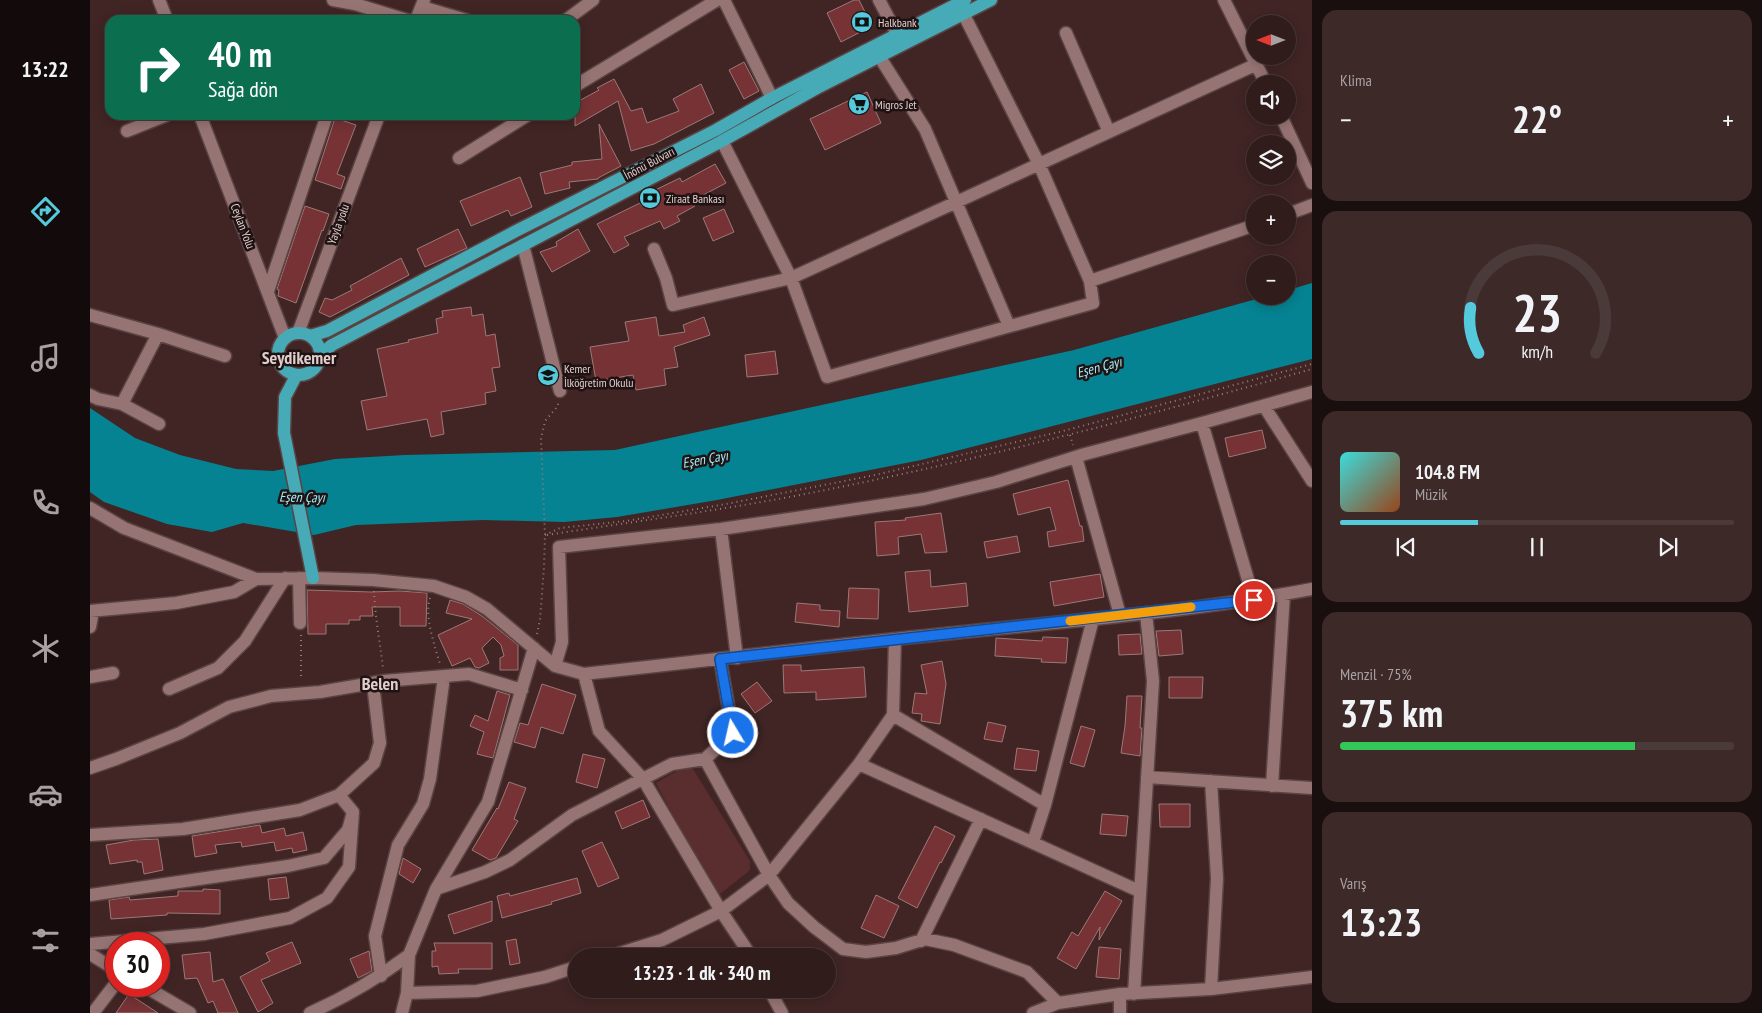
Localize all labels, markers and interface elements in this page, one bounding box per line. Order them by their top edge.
bank icon: Halkbank [850,10,874,34]
place label: Halkbank [878,15,917,30]
north arrow [1246,15,1296,65]
map controls [1246,15,1296,305]
text: 40 m [208,31,272,77]
icon: right [125,35,190,100]
text: 13:22 [21,55,69,83]
text: Klima [1340,70,1372,90]
text: Sağa dön [208,75,278,103]
button: sound [1246,75,1296,125]
supermarket icon: Migros Jet [847,92,871,116]
text: 22° [1512,94,1562,143]
place label: Migros Jet [875,97,917,112]
text: − [1340,101,1352,138]
text: + [1722,101,1734,138]
button: layers [1246,135,1296,185]
street label: İnönü Bulvarı [621,143,677,183]
bank icon: Ziraat Bankası [638,186,662,210]
place label: Ziraat Bankası [666,191,724,206]
icon: directions [28,194,63,229]
button: + [1246,195,1296,245]
street label: Ceylan Yolu [228,201,258,251]
street label: Yayla yolu [324,202,352,246]
button: − [1246,255,1296,305]
text: 23 [1512,279,1562,346]
icon: music [28,340,63,375]
text: km/h [1521,340,1553,363]
district label: Seydikemer [262,346,337,369]
water label: Eşen Çayı [1075,352,1124,382]
place label: Kemer İlköğretim Okulu [564,361,633,390]
school or university icon: Kemer İlköğretim Okulu [536,363,560,387]
water label: Eşen Çayı [681,446,730,472]
text: 104.8 FM [1415,460,1480,484]
text: Müzik [1415,484,1448,504]
icon: phone [28,485,63,520]
water label: Eşen Çayı [279,488,326,506]
icon: previous [1392,533,1420,561]
icon: pause [1523,533,1551,561]
icon: next [1654,533,1682,561]
pin [1233,579,1275,621]
icon: arrive [1240,586,1268,614]
icon: climate [28,631,63,666]
text: Menzil · 75% [1340,664,1412,684]
district label: Belen [362,672,398,695]
text: 375 km [1340,688,1443,737]
position arrow [706,706,758,758]
icon: car [28,777,63,812]
text: Varış [1340,873,1366,893]
text: 13:23 [1340,897,1422,946]
icon: filters [28,923,63,958]
speed limit sign: 30 [105,932,170,997]
text: 13:23 · 1 dk · 340 m [633,961,771,985]

